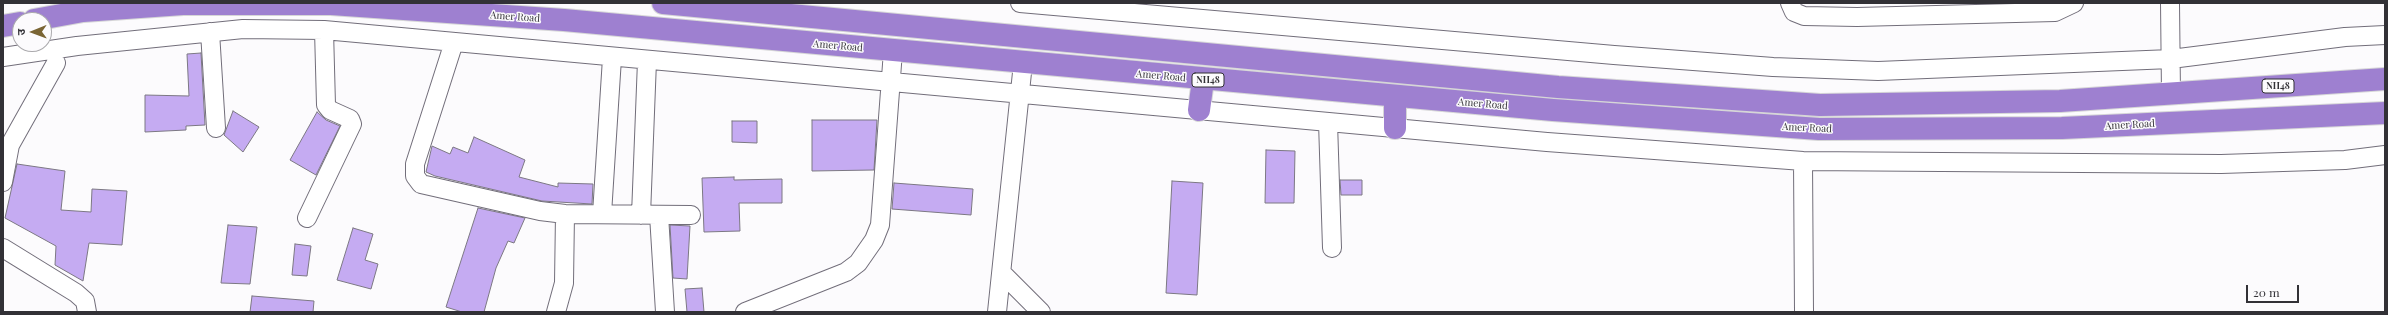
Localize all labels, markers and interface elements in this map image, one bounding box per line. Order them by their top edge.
street label: Amer Road [490,9,540,25]
north arrow [12,12,52,52]
text: उ [13,29,28,36]
street label: Amer Road [813,38,863,54]
street label: Amer Road [1136,68,1186,84]
road number: NH48 [1192,73,1224,87]
road number: NH48 [2262,79,2294,93]
street label: Amer Road [1458,96,1508,112]
street label: Amer Road [2105,118,2155,132]
street label: Amer Road [1782,121,1832,135]
scale bar [2248,277,2301,303]
text: 20 m [2253,284,2280,300]

